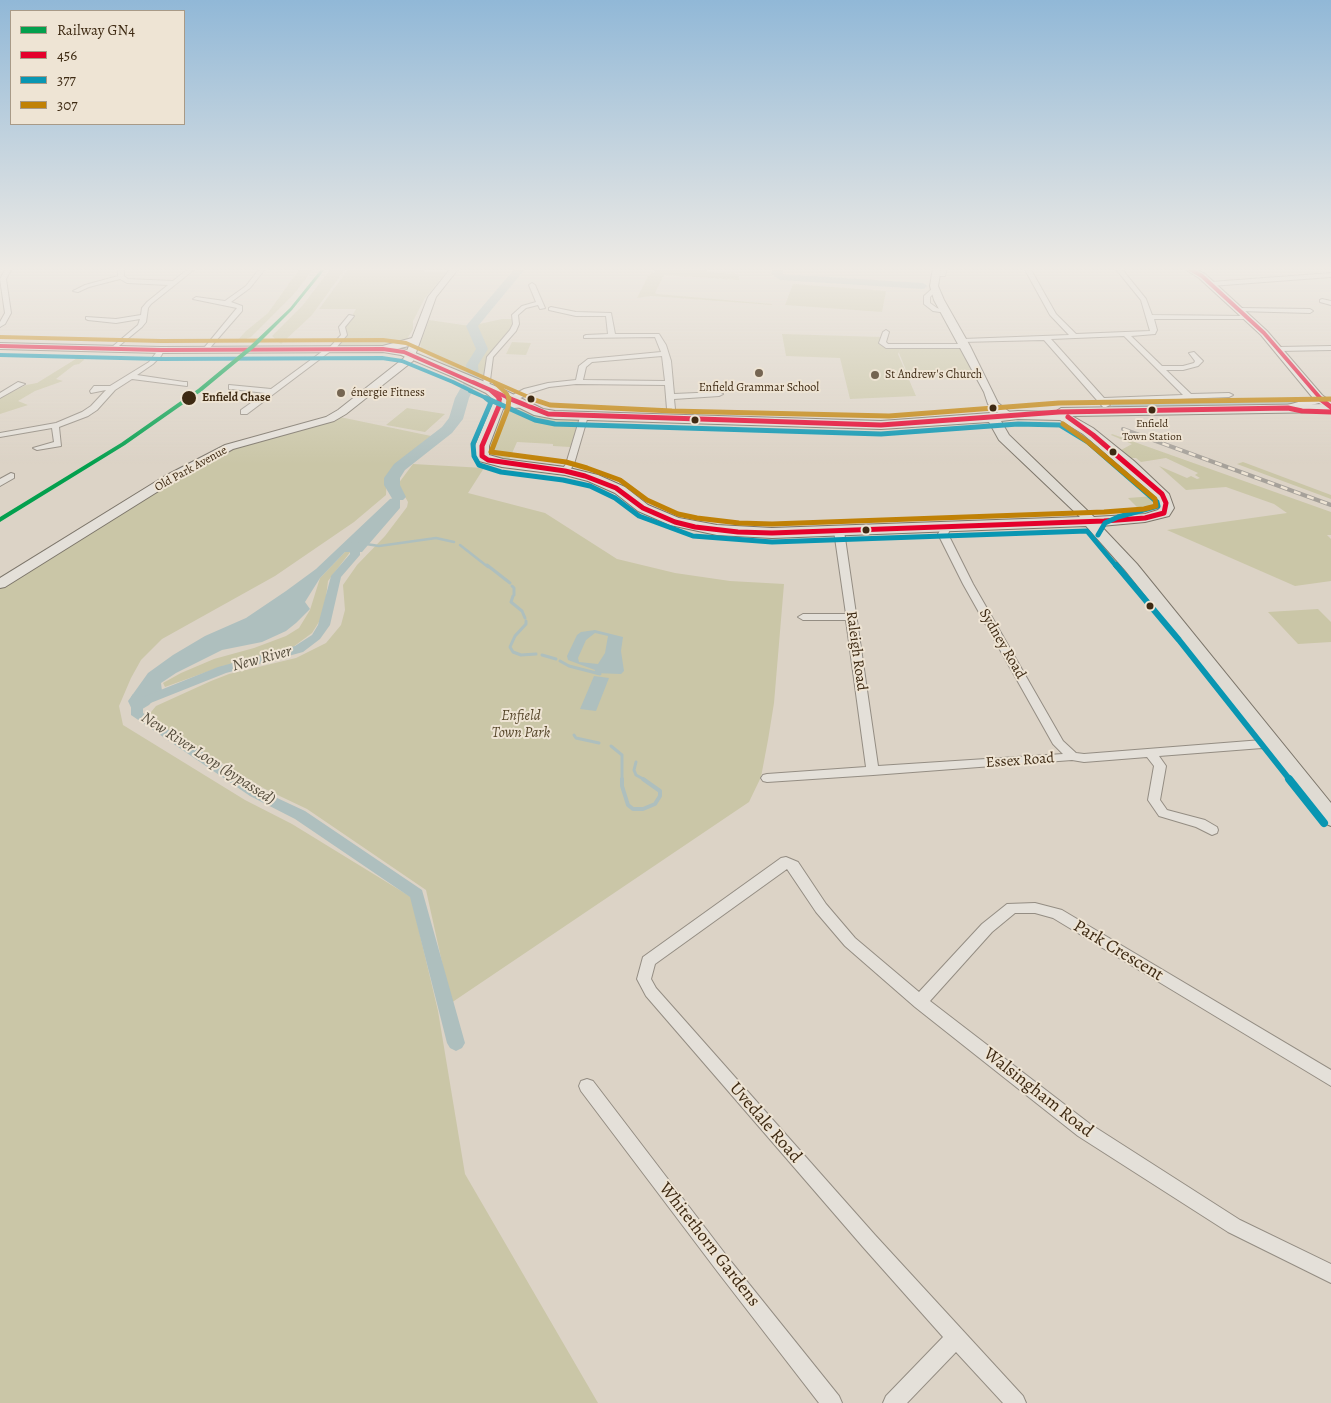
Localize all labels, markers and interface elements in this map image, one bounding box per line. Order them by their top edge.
legend [10,10,185,125]
text: Railway GN4 [57,20,135,40]
text: 456 [57,45,77,65]
text: 377 [57,70,76,90]
text: 307 [57,95,78,115]
marker: Enfield Grammar School [753,367,765,379]
place label: St Andrew's Church [885,368,982,382]
marker: St Andrew's Church [869,369,881,381]
place label: Enfield Grammar School [699,381,819,395]
place label: énergie Fitness [351,386,425,400]
marker: énergie Fitness [335,387,347,399]
marker: Enfield Chase [180,389,198,407]
place label: Enfield Chase [202,391,270,405]
unlabelled marker [526,394,536,404]
unlabelled marker [988,403,998,413]
marker: Enfield Town Station [1147,405,1157,415]
unlabelled marker [690,415,700,425]
place label: Enfield Town Station [1122,417,1182,443]
street label: Old Park Avenue [152,443,230,495]
unlabelled marker [1108,447,1118,457]
unlabelled marker [861,525,871,535]
unlabelled marker [1145,601,1155,611]
street label: Sydney Road [975,606,1029,682]
street label: Raleigh Road [842,610,870,692]
water label: New River [230,642,294,676]
park label: Enfield Town Park [492,707,550,742]
water label: New River Loop (bypassed) [137,708,279,810]
street label: Essex Road [985,750,1055,772]
street label: Park Crescent [1069,916,1167,986]
street label: Walsingham Road [979,1043,1097,1143]
street label: Uvedale Road [724,1078,806,1168]
street label: Whitethorn Gardens [654,1179,764,1311]

